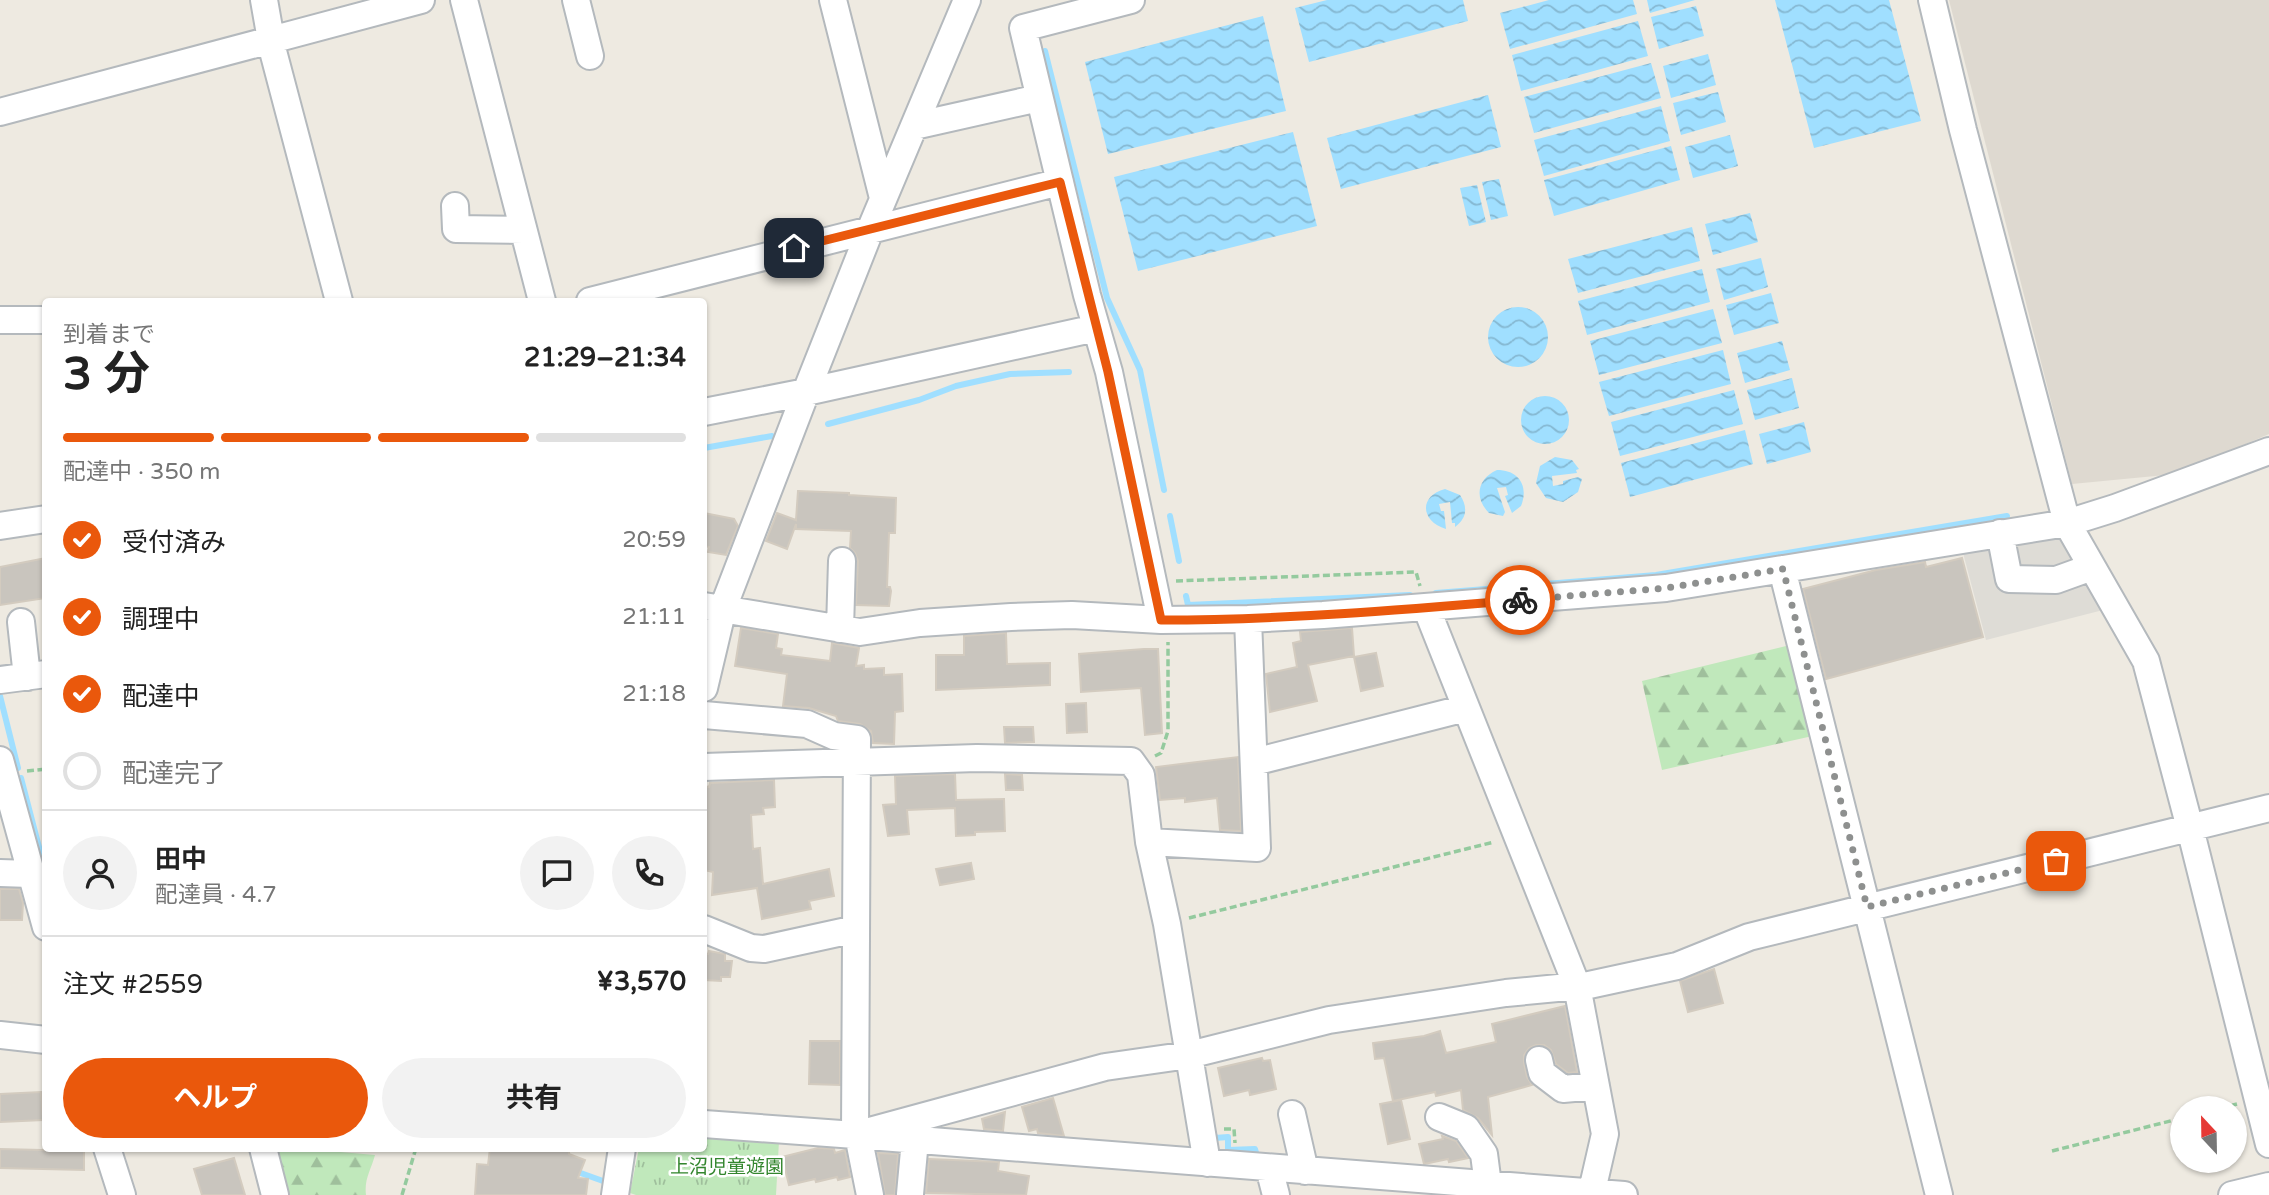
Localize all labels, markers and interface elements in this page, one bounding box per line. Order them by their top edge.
pin [764,218,824,278]
icon: home [775,229,813,267]
text: 到着まで [63,321,155,349]
text: 21:29–21:34 [524,342,686,373]
text: 3 分 [63,347,150,402]
text: 配達中 · 350 m [63,458,220,486]
icon: check [63,521,101,559]
text: 20:59 [622,526,686,554]
text: 受付済み [122,527,226,558]
courier [1485,565,1555,635]
icon: bike [1501,581,1539,619]
icon: check [63,598,101,636]
text: 21:11 [622,603,686,631]
text: 調理中 [122,604,200,635]
icon: check [63,675,101,713]
text: 21:18 [622,680,686,708]
text: 配達中 [122,681,200,712]
text: 配達完了 [122,758,226,789]
pin [2026,831,2086,891]
button: person [63,836,137,910]
button: chat [520,836,594,910]
button: phone [612,836,686,910]
icon: bag [2037,842,2075,880]
text: 田中 [155,844,207,875]
text: 配達員 · 4.7 [155,881,277,909]
text: ¥3,570 [597,966,686,997]
text: 注文 #2559 [63,969,203,1000]
button: ヘルプ [63,1058,368,1138]
button: 共有 [382,1058,686,1138]
north arrow [2170,1096,2247,1172]
map controls [2170,1096,2247,1173]
park label: 上沼児童遊園 [670,1156,784,1178]

